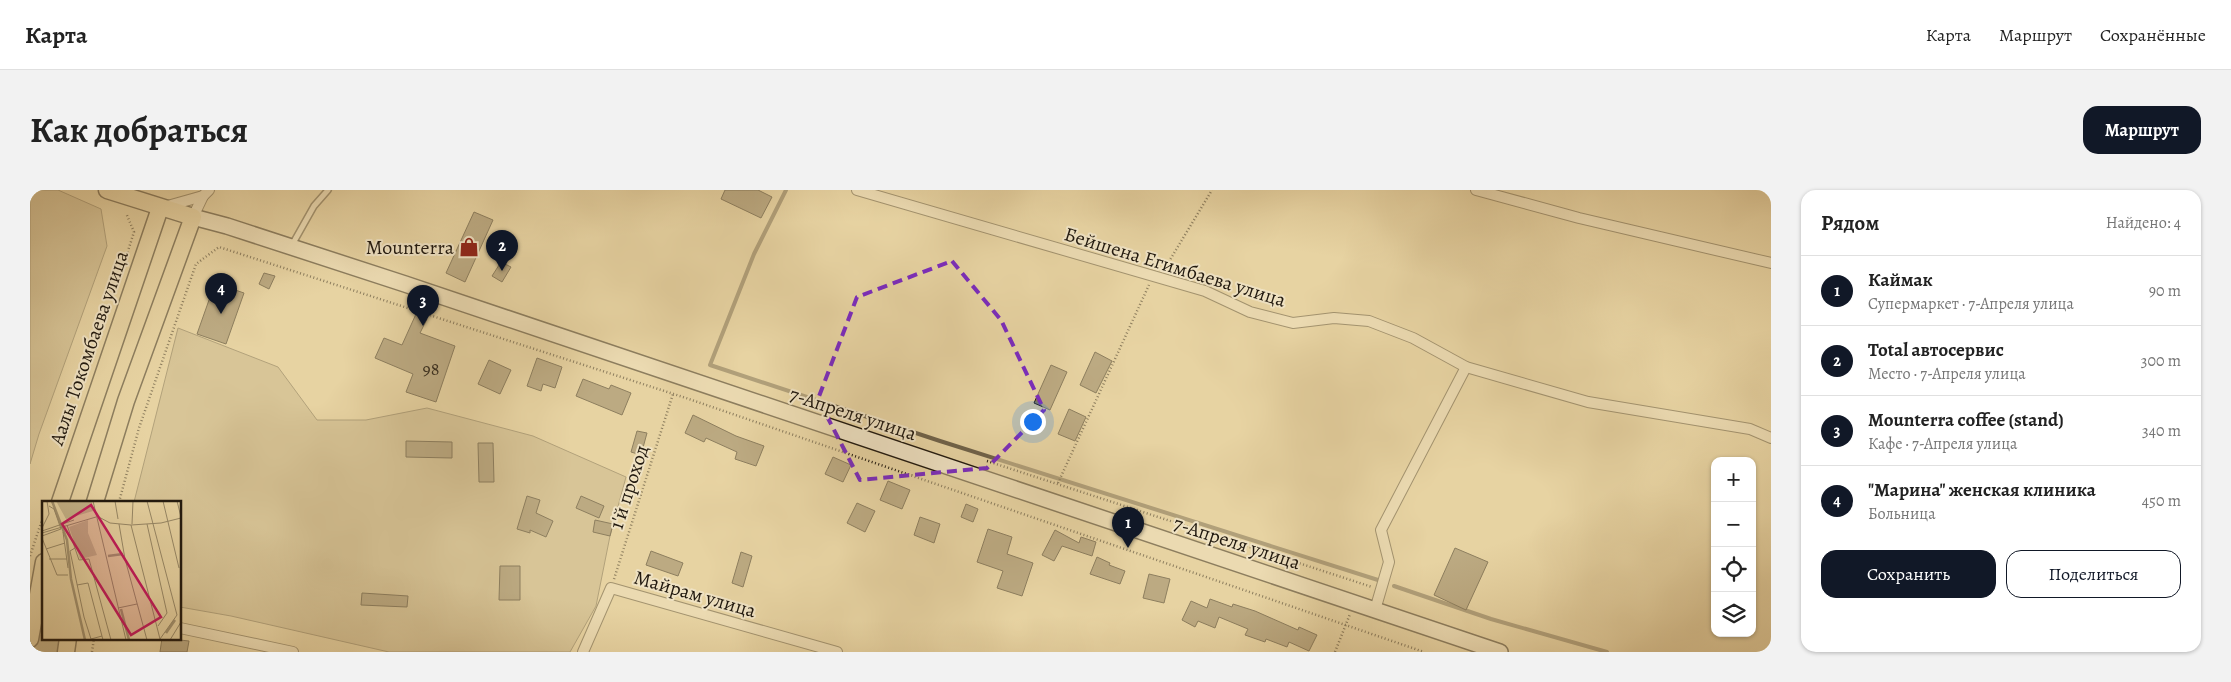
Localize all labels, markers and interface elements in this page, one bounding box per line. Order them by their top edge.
text: Карта [25,19,87,51]
text: Карта [1926,23,1971,47]
text: Маршрут [1999,23,2072,47]
text: Сохранённые [2100,23,2206,47]
text: Как добраться [30,106,248,154]
button: Маршрут [2083,106,2201,154]
text: Рядом [1821,209,1879,237]
text: Найдено: 4 [2106,212,2181,234]
street label: Бейшена Егимбаева улица [1061,220,1290,314]
pin: 2 [486,230,518,271]
place label: Mounterra [366,234,455,261]
shop icon: Mounterra [458,236,480,258]
street label: Аалы Токомбаева улица [43,246,135,450]
text: Каймак [1868,267,1933,293]
pin: 4 [205,273,237,314]
text: 1 [1834,280,1840,302]
text: 90 m [2149,280,2181,302]
pin: 3 [407,285,439,326]
text: Супермаркет · 7-Апреля улица [1868,293,2074,315]
text: Total автосервис [1868,337,2004,363]
text: 2 [1833,350,1841,372]
text: 300 m [2141,350,2181,372]
house number: 98 [423,357,439,381]
text: Место · 7-Апреля улица [1868,363,2026,385]
street label: 7-Апреля улица [786,381,921,447]
text: Mounterra coffee (stand) [1868,407,2064,433]
your location [1020,409,1046,435]
text: 3 [1834,420,1840,442]
text: 340 m [2142,420,2181,442]
text: Кафе · 7-Апреля улица [1868,433,2017,455]
street label: 1'й проход [603,441,655,533]
map controls [1711,457,1756,637]
button: + [1711,457,1756,502]
text: "Марина" женская клиника [1868,477,2096,503]
text: 4 [1833,490,1841,512]
text: 450 m [2142,490,2181,512]
inset map [42,501,181,640]
button: − [1711,502,1756,547]
text: Больница [1868,503,1936,525]
pin: 1 [1112,507,1144,548]
street label: 7-Апреля улица [1170,510,1305,576]
button: locate [1711,547,1756,592]
button: Сохранить [1821,550,1996,598]
button: Поделиться [2006,550,2181,598]
street label: Майрам улица [631,564,760,625]
button: layers [1711,592,1756,637]

